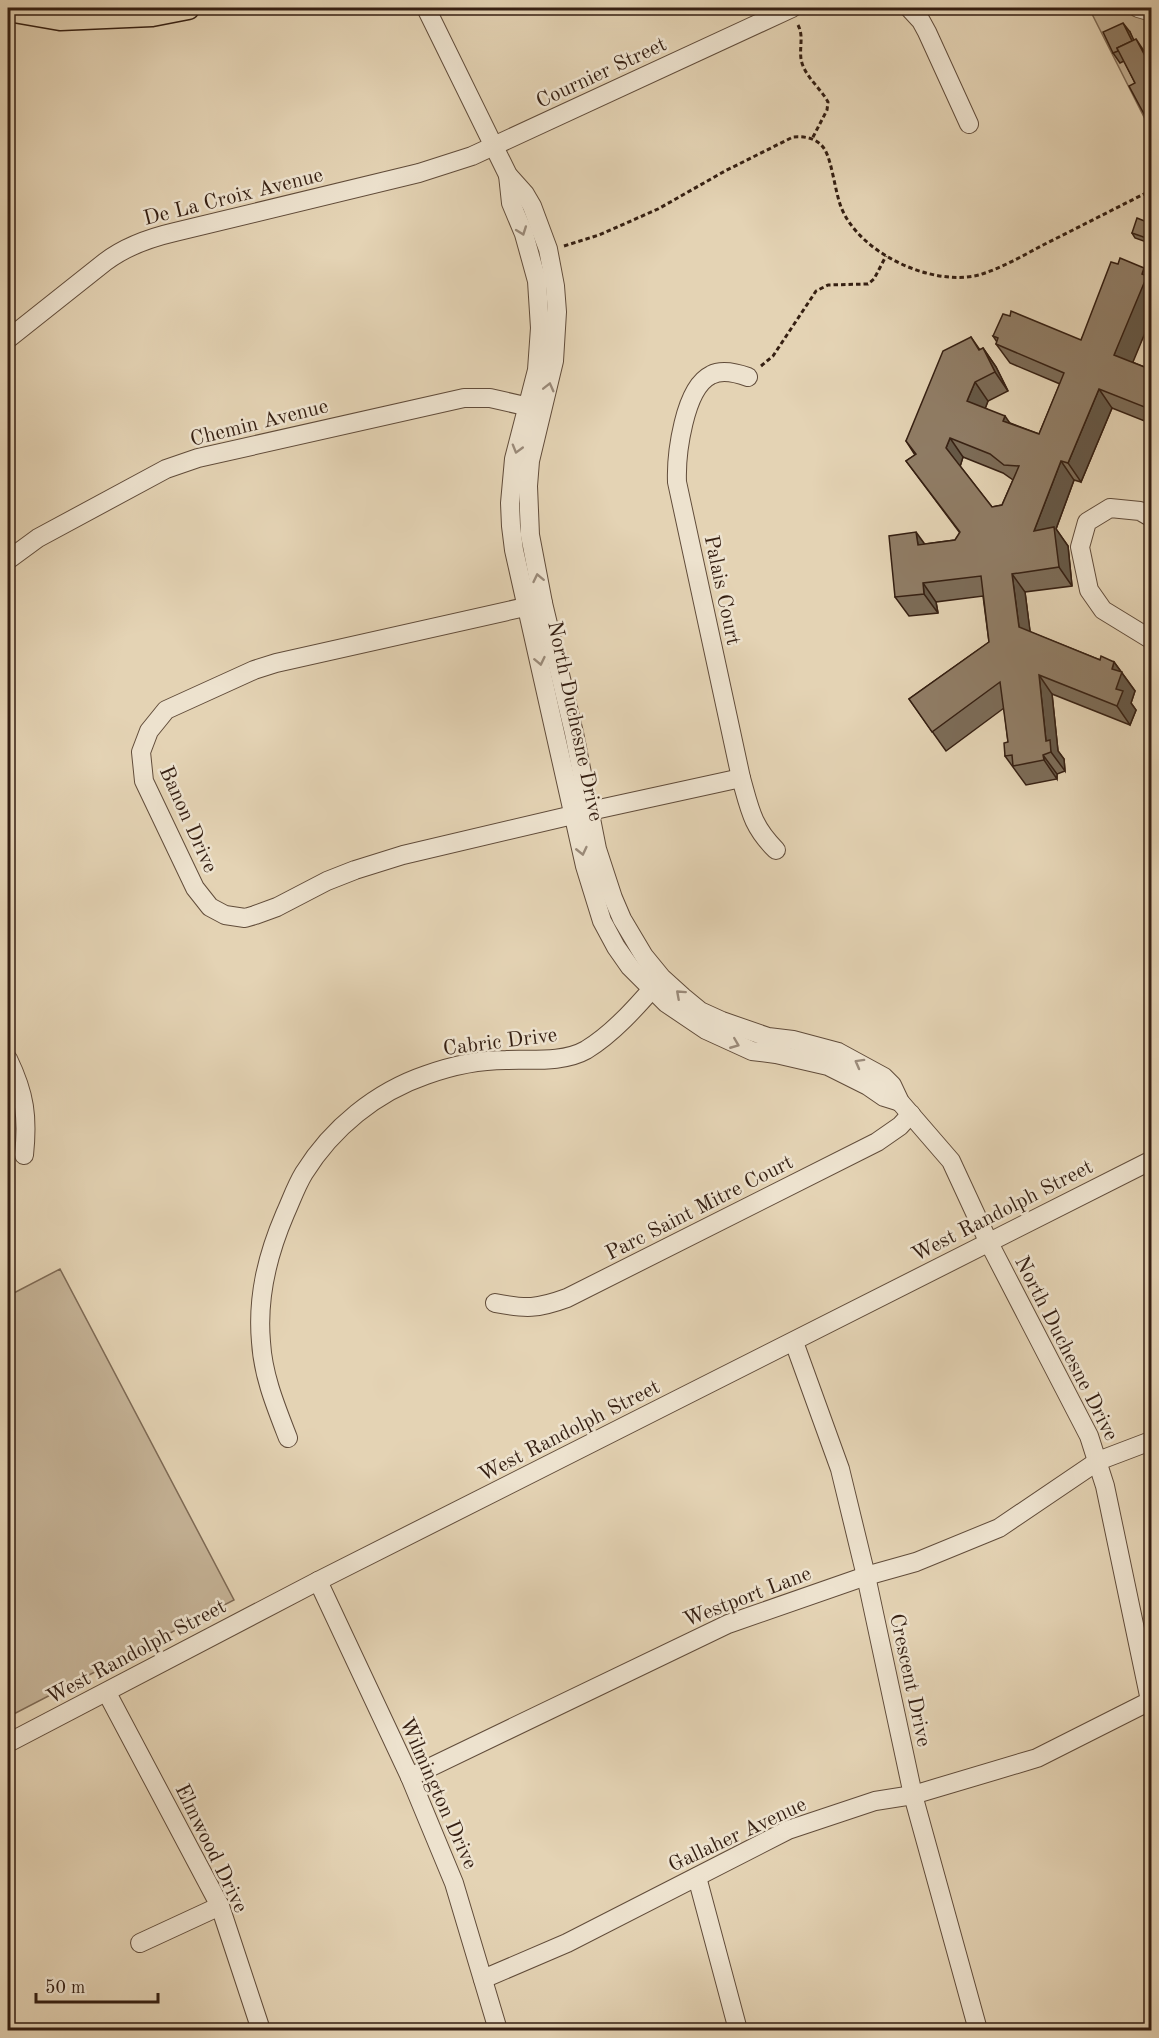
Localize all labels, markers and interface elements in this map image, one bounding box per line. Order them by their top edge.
street label: Cournier Street [533,34,670,113]
street label: De La Croix Avenue [141,165,325,230]
one-way arrow [515,225,528,236]
one-way arrow [541,382,554,392]
street label: Chemin Avenue [188,396,331,451]
one-way arrow [512,443,524,454]
street label: Palais Court [700,533,743,647]
one-way arrow [532,574,545,584]
street label: North Duchesne Drive [543,619,606,823]
one-way arrow [533,656,546,666]
street label: Banon Drive [155,763,220,876]
one-way arrow [574,846,587,856]
one-way arrow [676,990,687,1001]
street label: Cabric Drive [442,1025,559,1060]
one-way arrow [729,1037,740,1049]
one-way arrow [855,1059,866,1070]
street label: Parc Saint Mitre Court [603,1152,797,1265]
street label: West Randolph Street [909,1157,1097,1266]
street label: North Duchesne Drive [1010,1253,1121,1444]
street label: West Randolph Street [476,1377,664,1486]
street label: Westport Lane [681,1563,814,1631]
street label: West Randolph Street [43,1596,230,1709]
street label: Crescent Drive [885,1612,934,1749]
street label: Wilmington Drive [395,1715,480,1872]
street label: Elmwood Drive [170,1781,251,1916]
street label: Gallaher Avenue [665,1794,810,1876]
scale bar [36,1966,158,2004]
text: 50 m [45,1979,85,1997]

